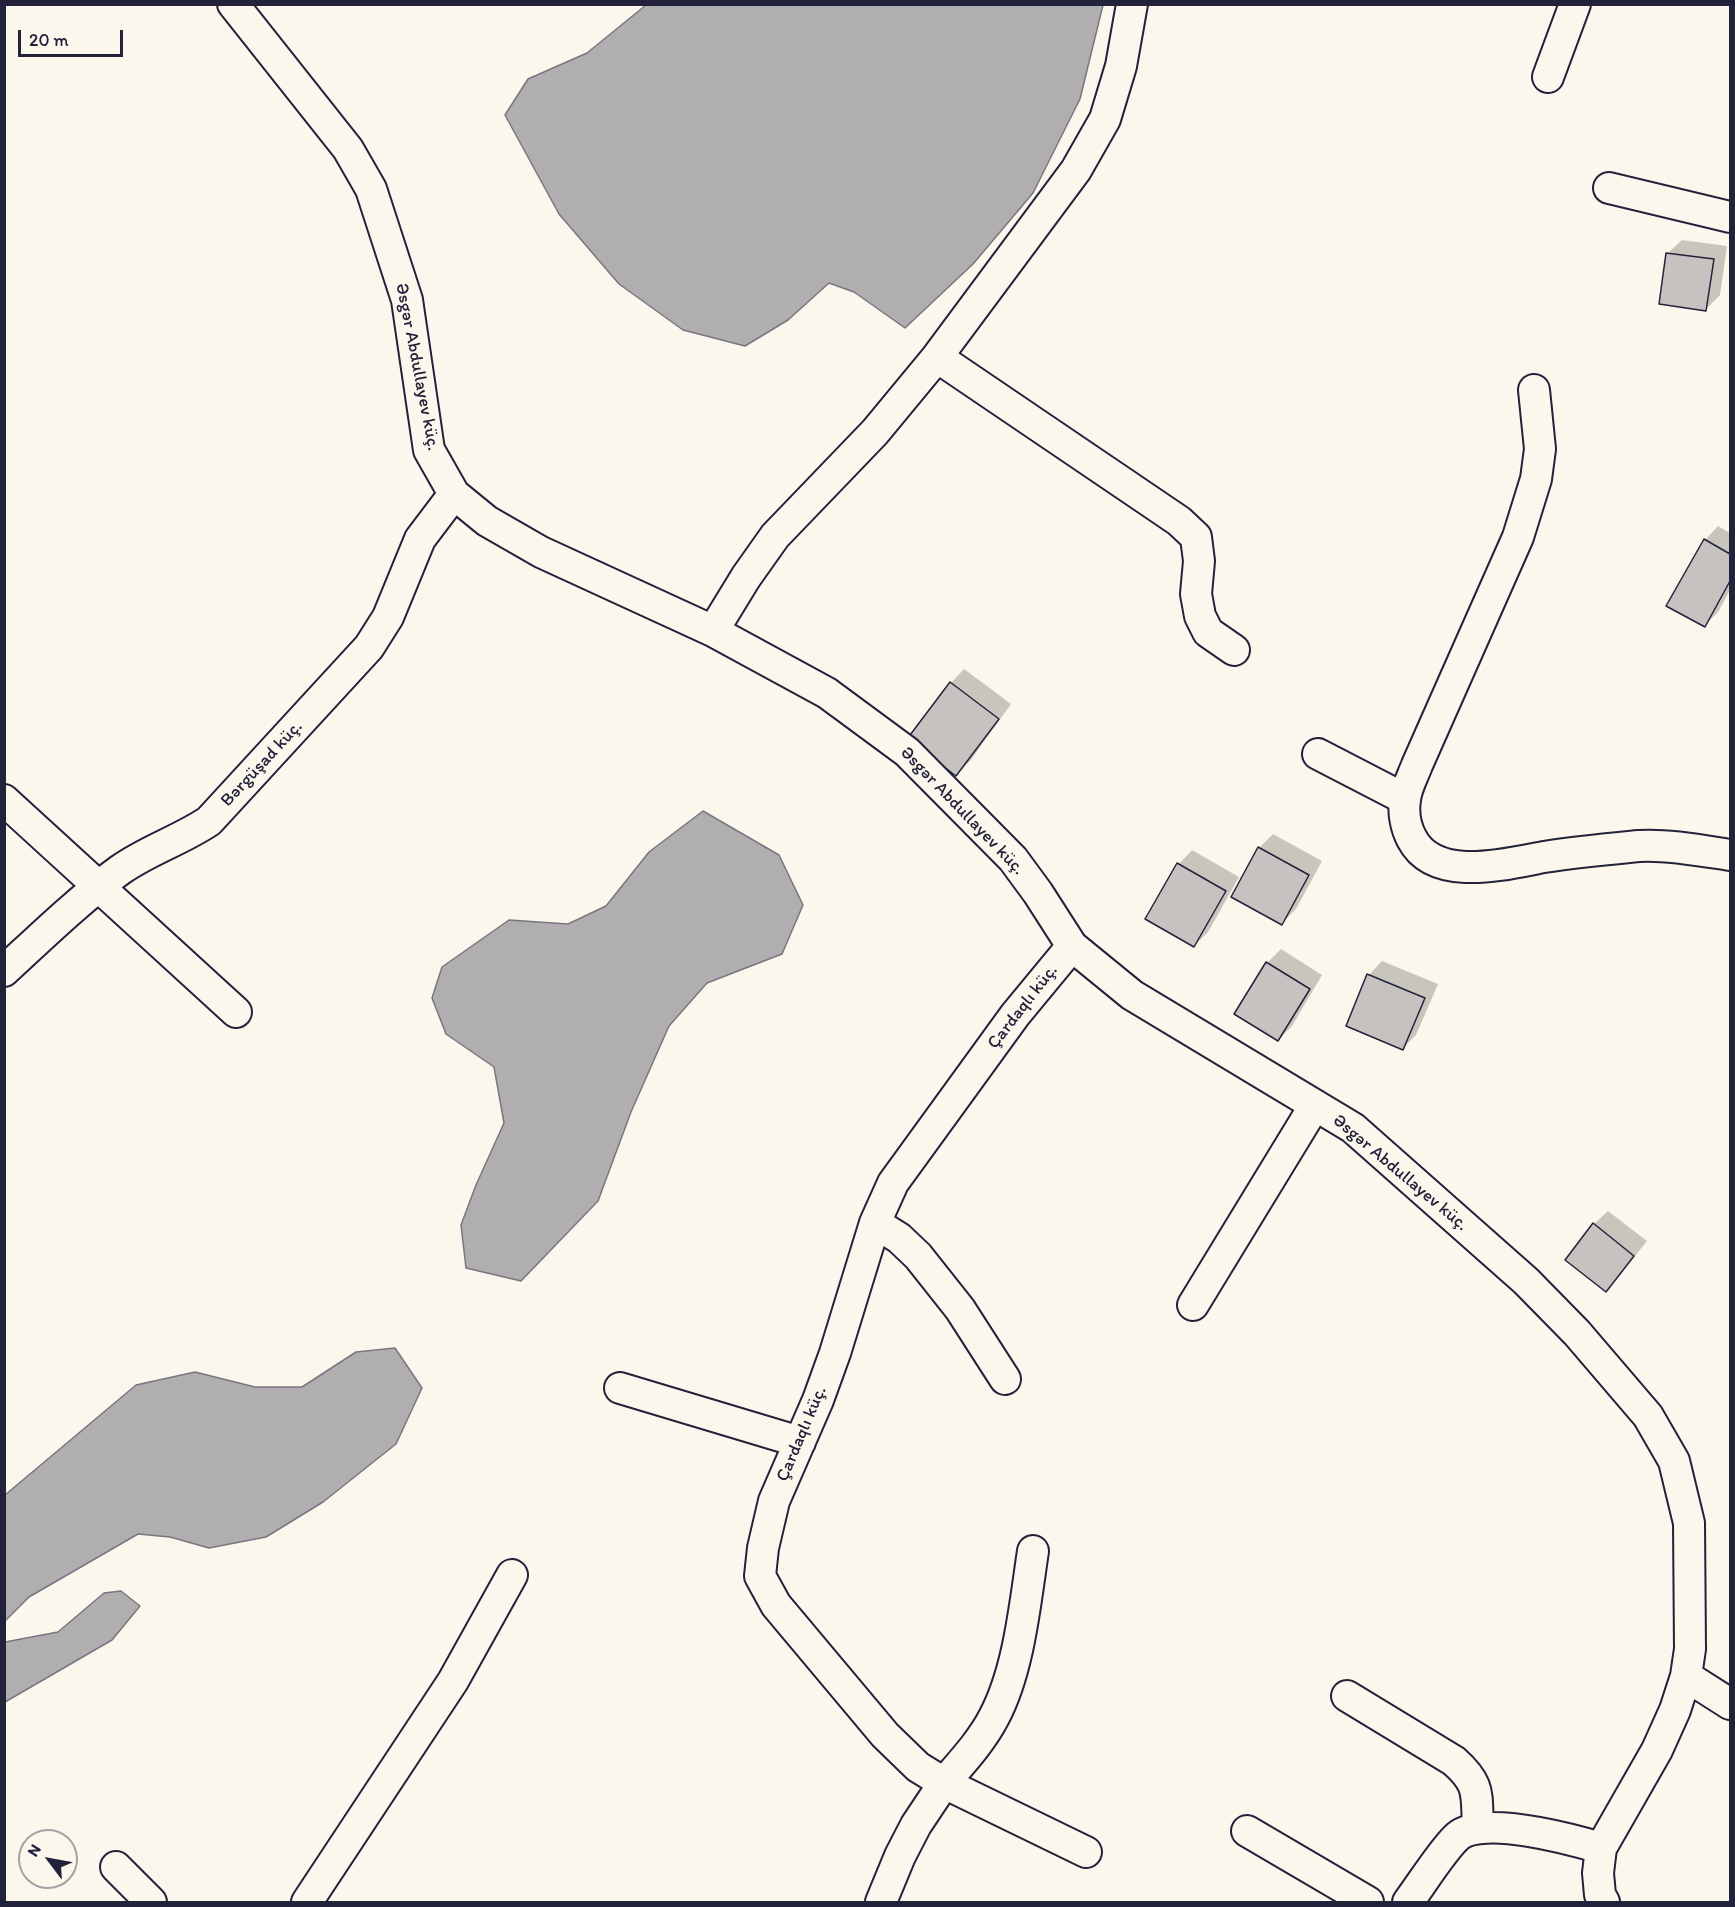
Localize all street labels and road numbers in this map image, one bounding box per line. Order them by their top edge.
street label: Əsgər Abdullayev küç. [390,281,444,453]
street label: Bərgüşad küç. [217,716,307,812]
street label: Əsgər Abdullayev küç. [895,742,1029,880]
street label: Çardaqlı küç. [983,960,1063,1054]
street label: Əsgər Abdullayev küç. [1328,1110,1472,1236]
street label: Çardaqlı küç. [772,1383,832,1485]

